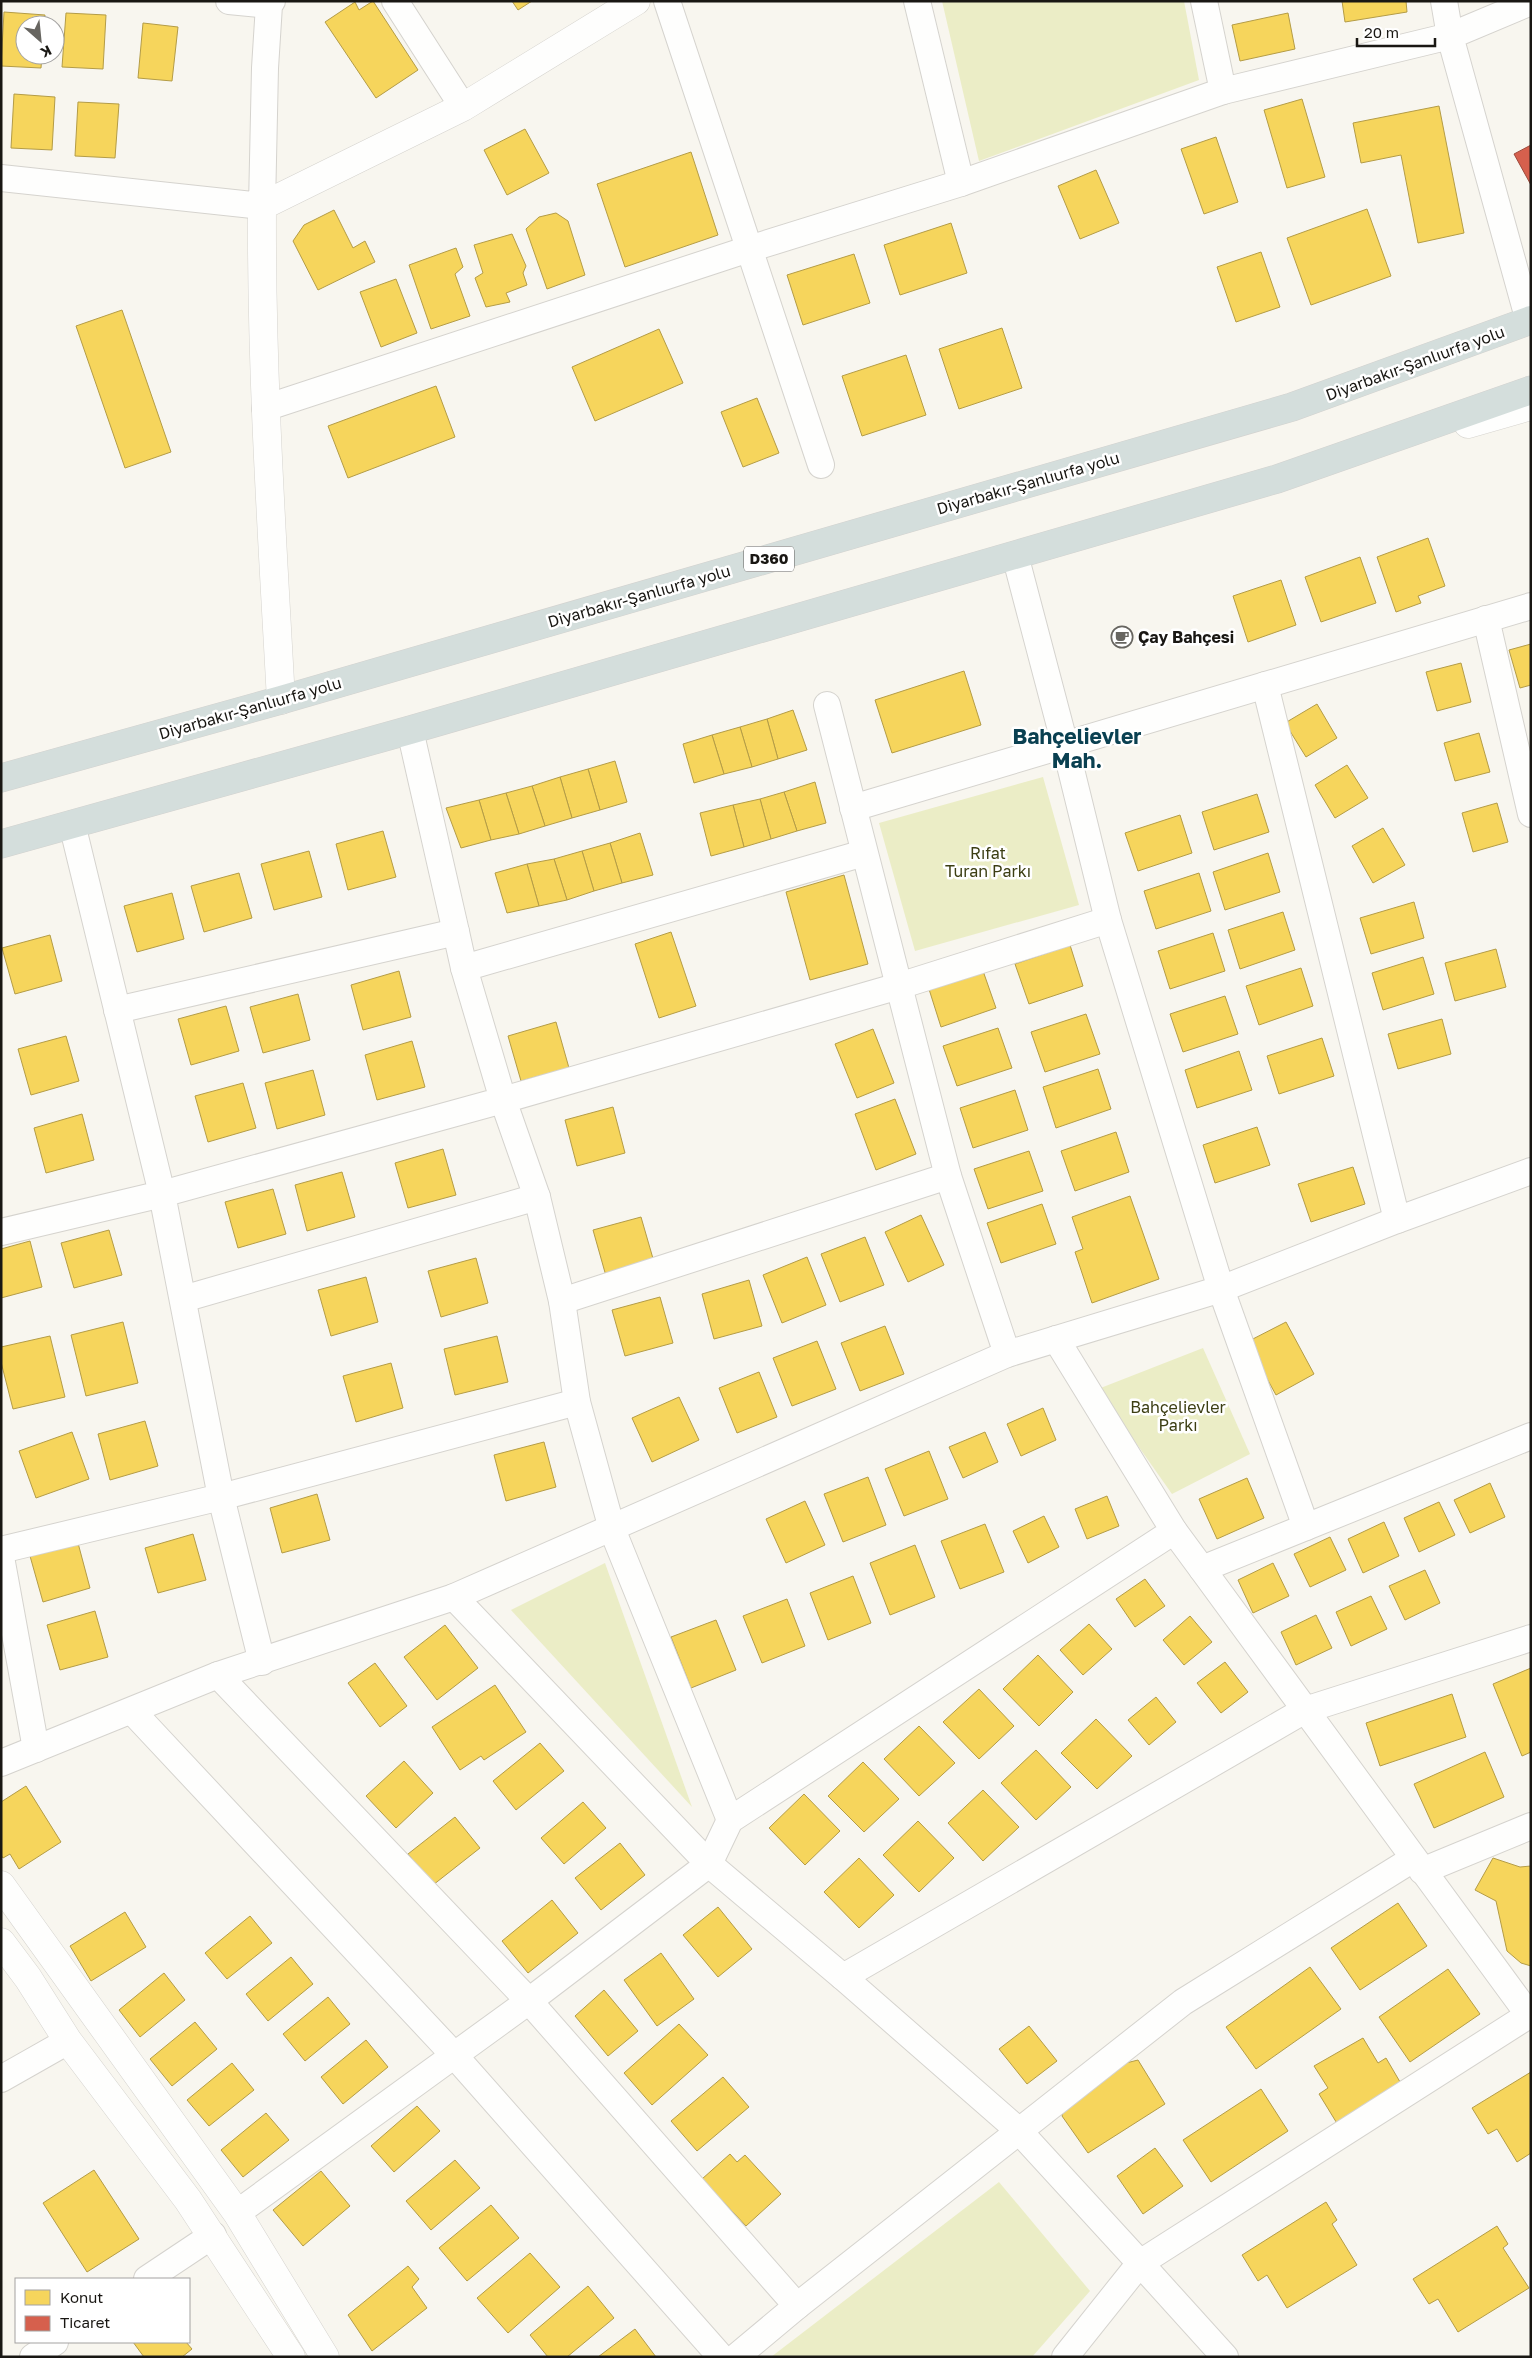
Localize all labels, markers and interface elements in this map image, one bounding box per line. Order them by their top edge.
north arrow [15,15,65,65]
scale bar [1357,15,1434,47]
text: 20 m [1364,23,1399,41]
text: K [38,42,55,62]
street label: Diyarbakır-Şanlıurfa yolu [1323,321,1507,405]
street label: Diyarbakır-Şanlıurfa yolu [934,447,1122,519]
road number: D360 [744,546,794,572]
street label: Diyarbakır-Şanlıurfa yolu [545,560,733,632]
cafe icon: Çay Bahçesi [1110,625,1134,649]
place label: Çay Bahçesi [1138,627,1234,647]
street label: Diyarbakır-Şanlıurfa yolu [156,672,344,744]
district label: Bahçelievler Mah. [1012,723,1142,773]
park label: Rıfat Turan Parkı [945,843,1031,881]
park label: Bahçelievler Parkı [1130,1397,1226,1435]
legend [15,2278,190,2343]
text: Konut [60,2288,103,2306]
text: Ticaret [60,2313,110,2331]

